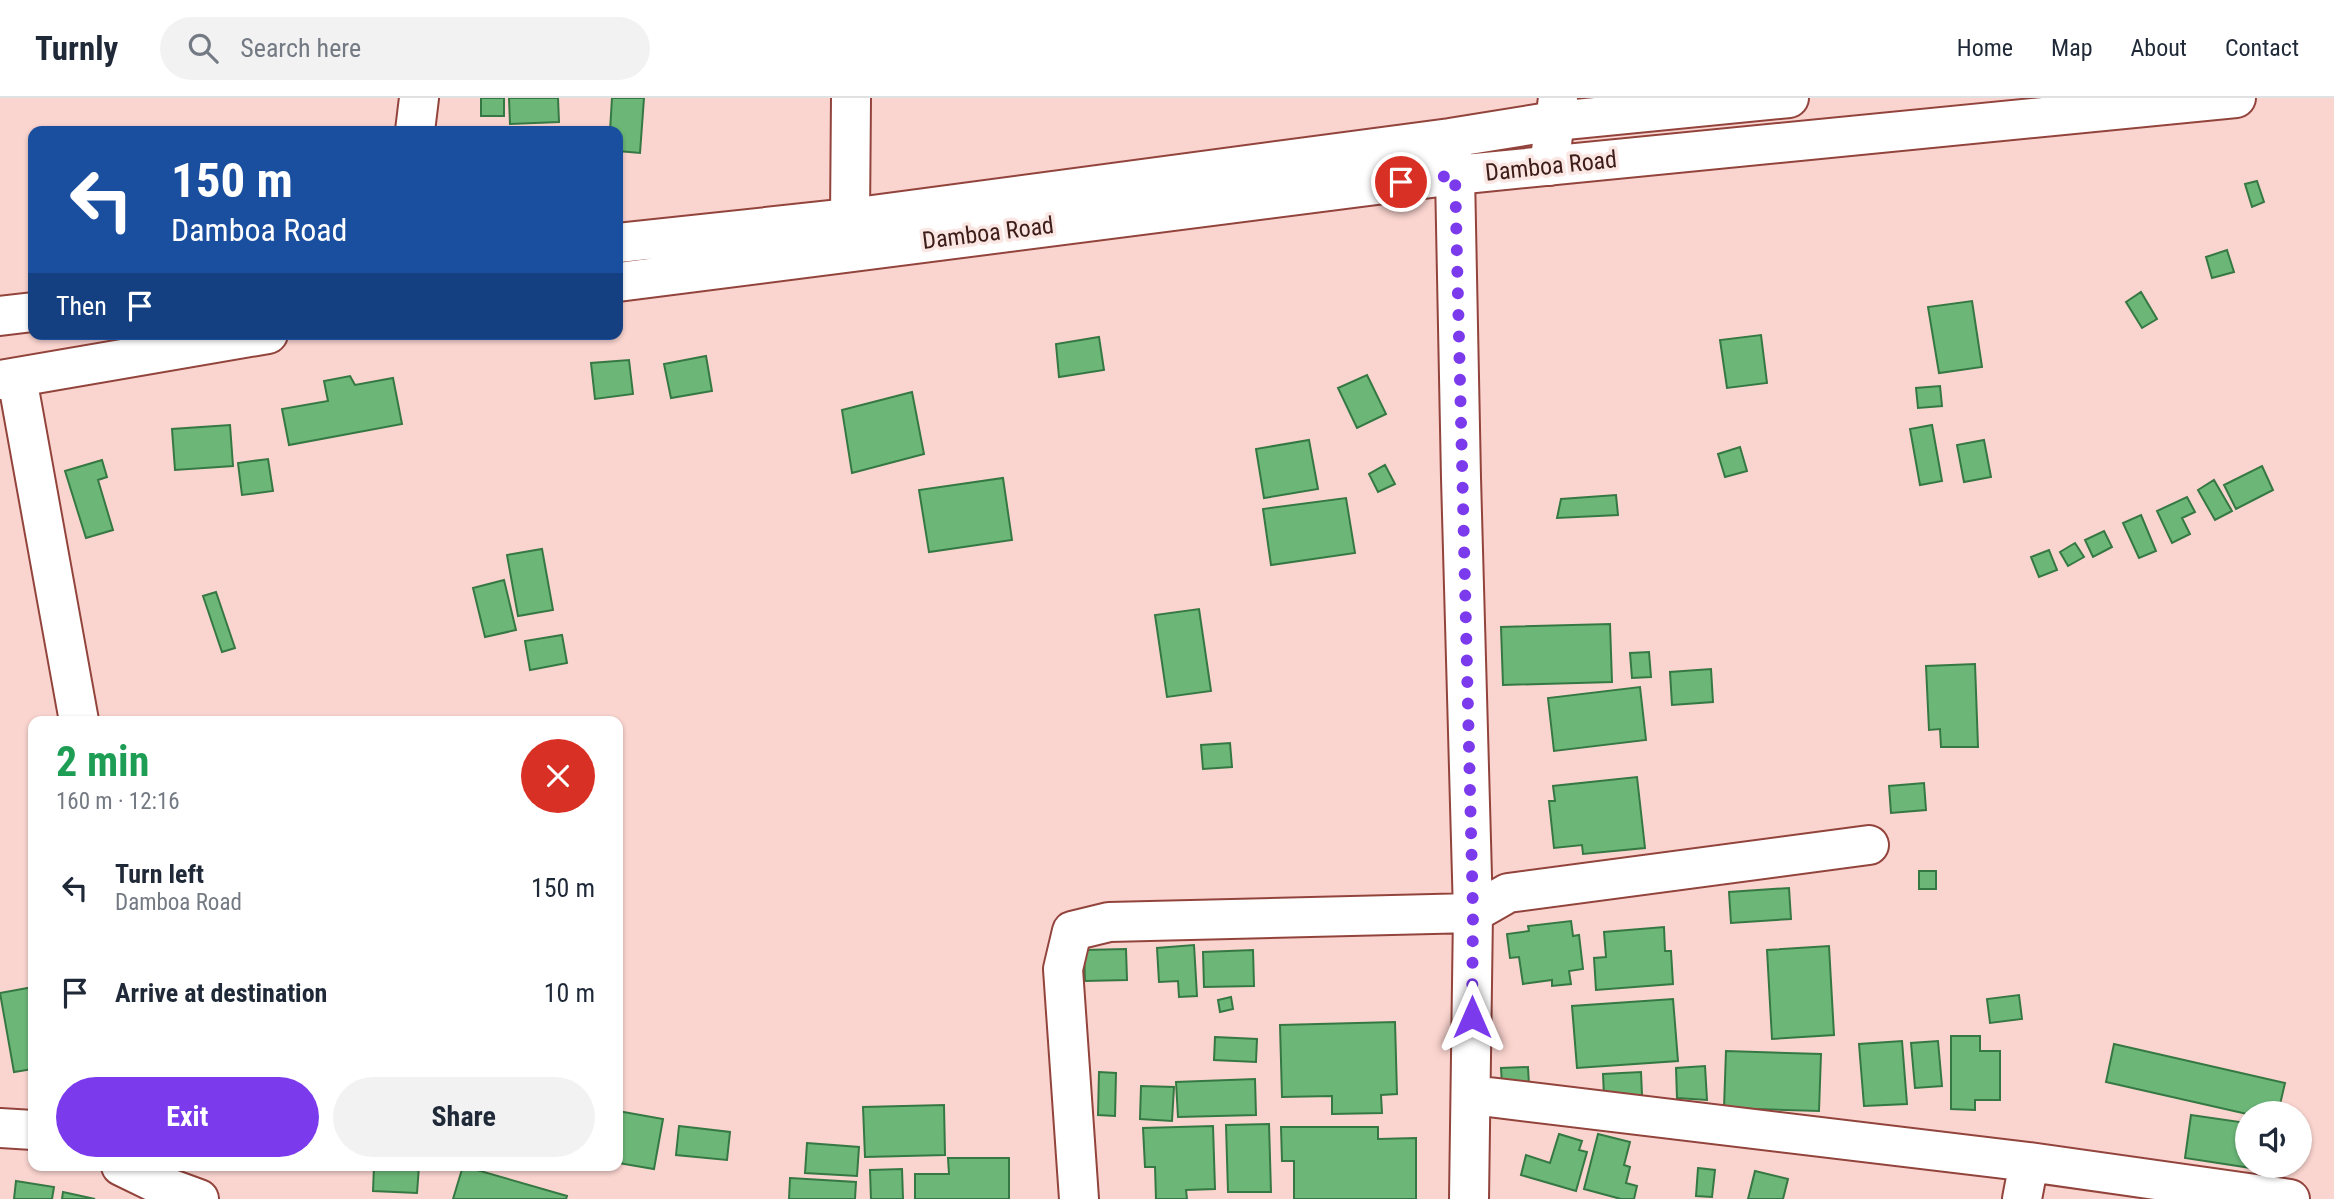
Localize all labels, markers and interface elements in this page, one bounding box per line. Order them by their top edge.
search box [160,17,650,80]
text: Turnly [35,29,118,68]
icon: search [184,29,222,67]
text: Search here [240,33,361,63]
text: Home [1957,34,2013,62]
text: Map [2051,34,2093,62]
text: About [2131,34,2187,62]
text: Contact [2225,34,2299,62]
street label: Damboa Road [1484,145,1618,187]
text: 150 m [171,152,293,209]
pin [1371,152,1431,212]
icon: left [56,154,147,245]
icon: arrive [1382,163,1420,201]
text: Damboa Road [171,211,347,249]
street label: Damboa Road [921,211,1055,255]
icon: arrive [121,287,159,325]
text: Then [56,291,107,321]
text: 2 min [56,737,149,786]
button: close [521,739,595,813]
text: 160 m · 12:16 [56,788,180,815]
text: Turn left [115,859,204,889]
icon: left [56,869,94,907]
text: 150 m [531,873,595,903]
text: Damboa Road [115,889,242,916]
icon: arrive [56,974,94,1012]
text: Arrive at destination [115,978,327,1008]
text: 10 m [544,978,595,1008]
position arrow [1435,980,1509,1054]
button: Exit [56,1077,319,1157]
button: Share [333,1077,595,1157]
map controls [2235,1101,2312,1178]
button: sound [2235,1101,2312,1178]

